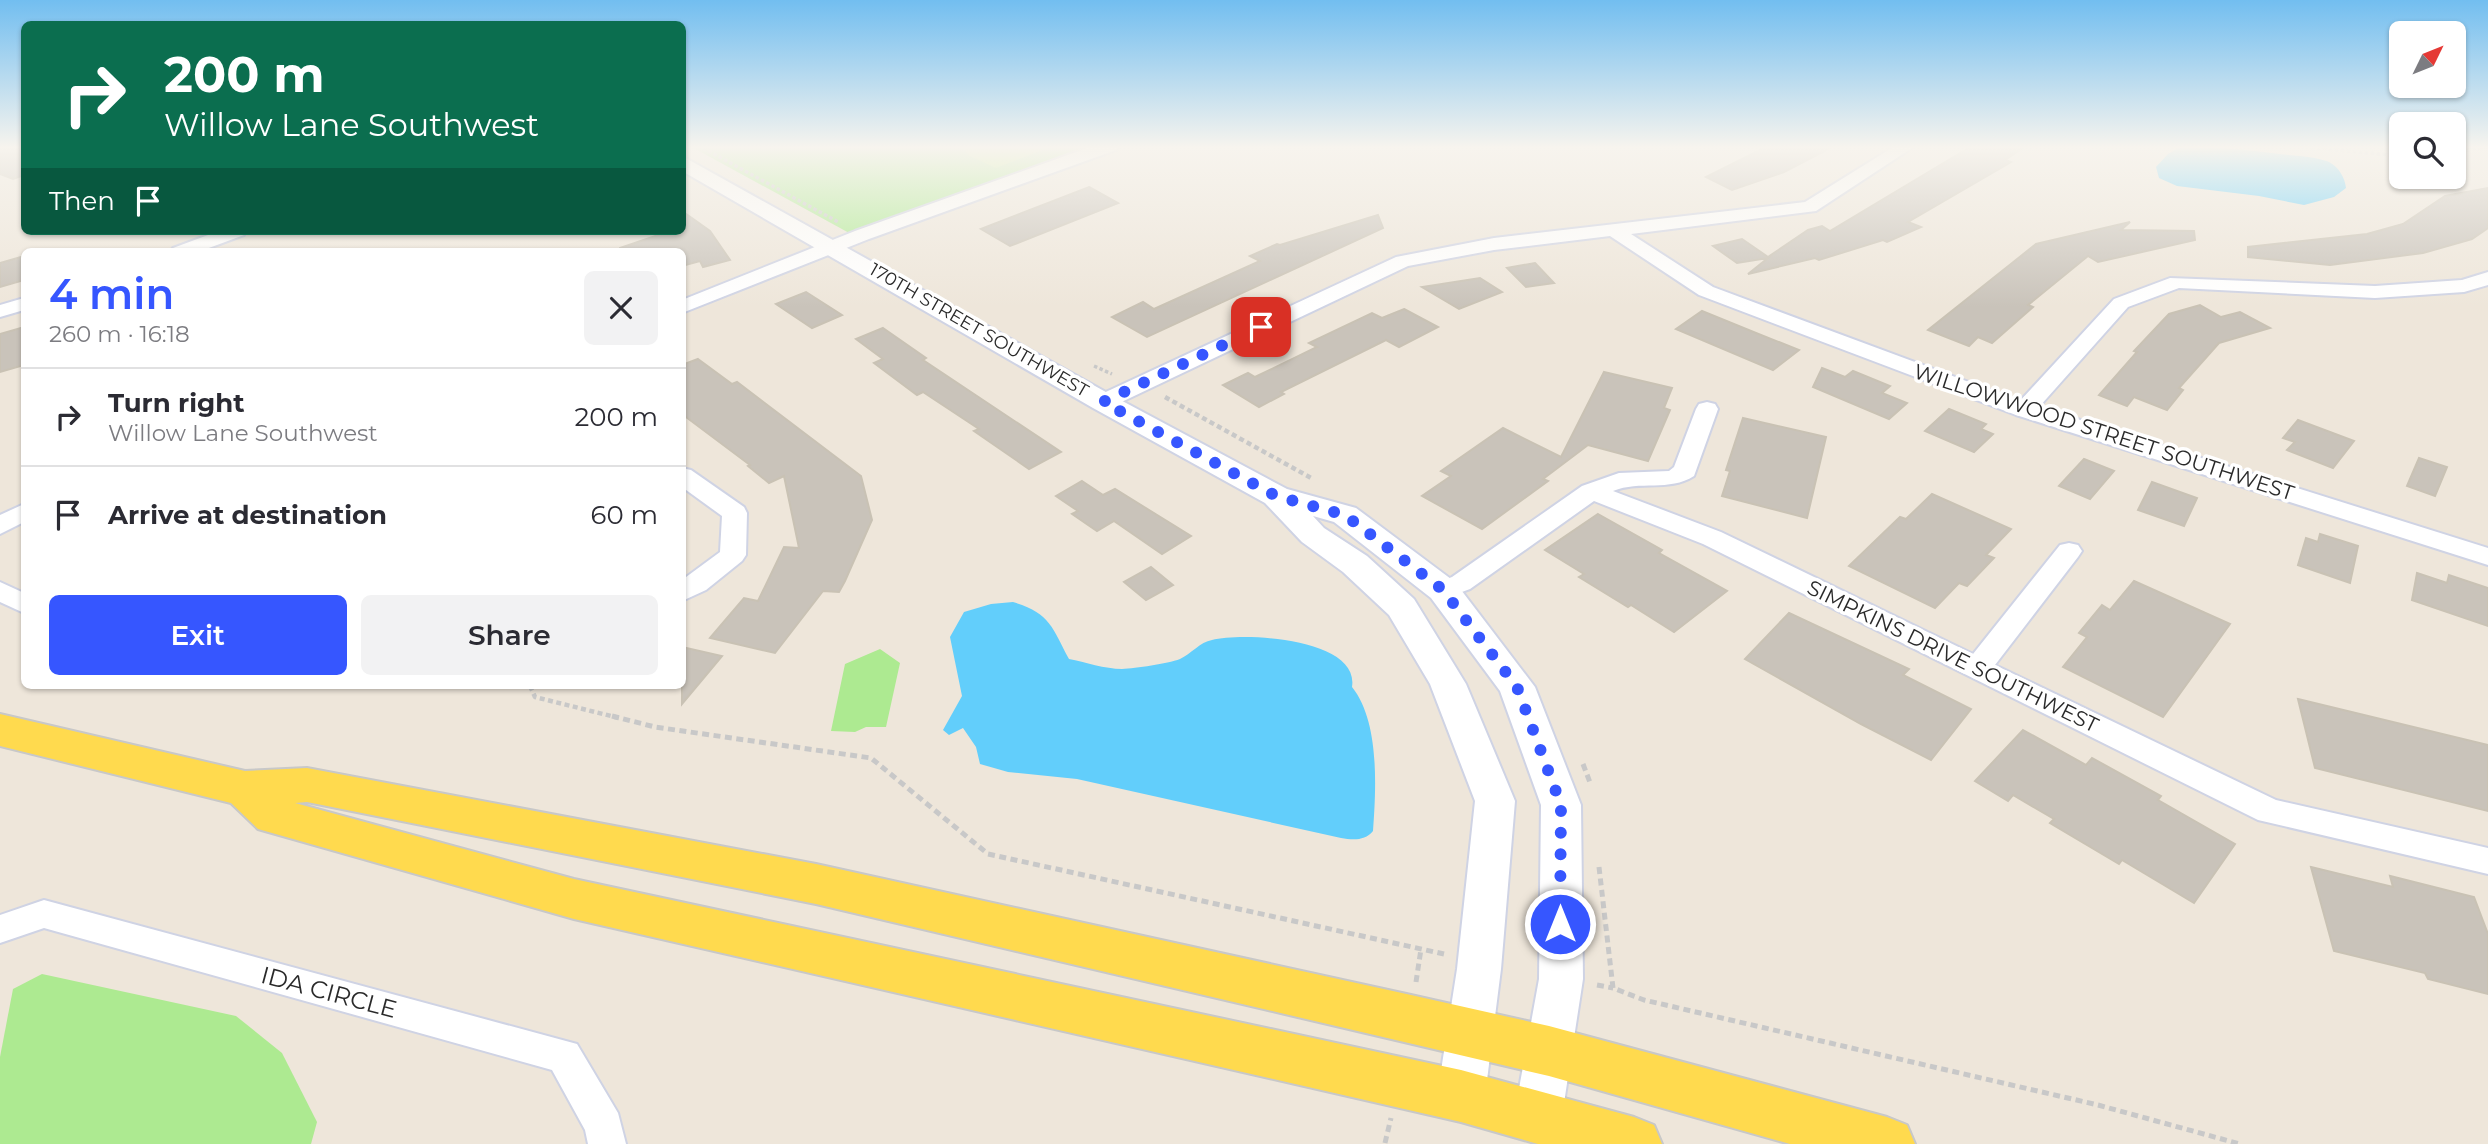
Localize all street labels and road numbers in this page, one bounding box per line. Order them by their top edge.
street label: 170TH STREET SOUTHWEST [866,258,1093,402]
street label: WILLOWWOOD STREET SOUTHWEST [1911,359,2297,505]
street label: SIMPKINS DRIVE SOUTHWEST [1803,574,2103,738]
street label: IDA CIRCLE [258,960,400,1024]

